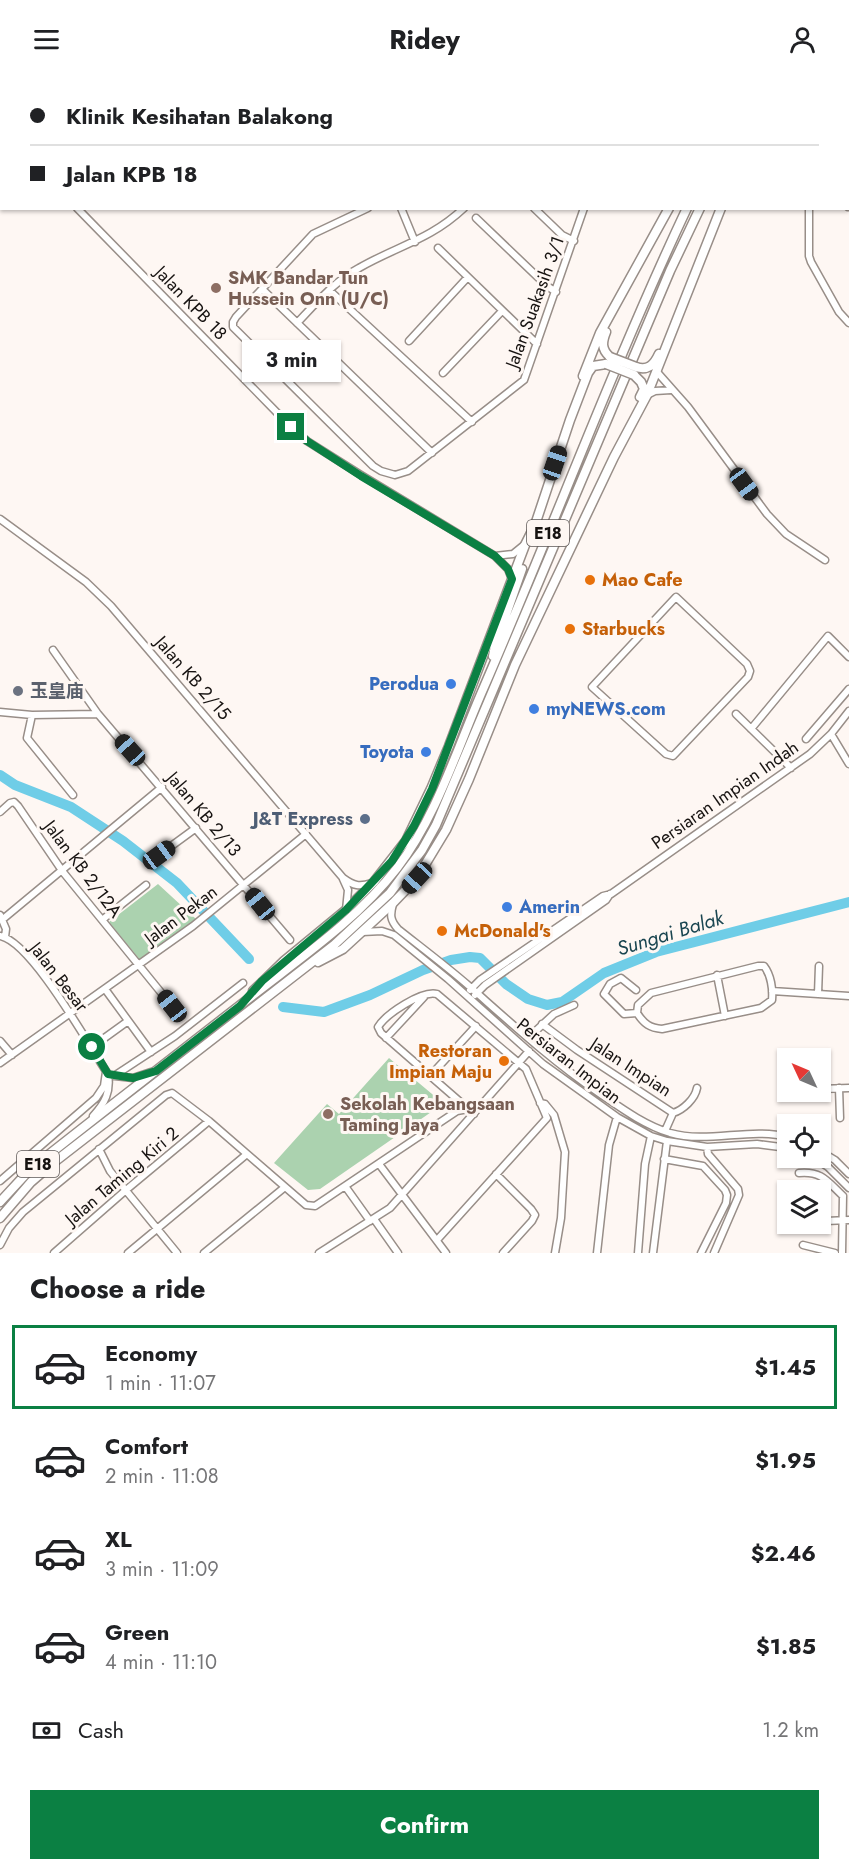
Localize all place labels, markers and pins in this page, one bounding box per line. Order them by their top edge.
place label: SMK Bandar Tun Hussein Onn (U/C) [228,265,389,312]
marker: SMK Bandar Tun Hussein Onn (U/C) [209,281,223,295]
place label: Mao Cafe [602,567,683,593]
marker: Mao Cafe [583,573,597,587]
place label: Starbucks [582,616,665,642]
marker: Starbucks [563,622,577,636]
place label: Perodua [369,671,439,697]
marker: Perodua [444,677,458,691]
place label: 玉皇庙 [30,678,84,704]
marker: 玉皇庙 [11,684,25,698]
place label: myNEWS.com [546,696,666,722]
marker: myNEWS.com [527,702,541,716]
place label: Toyota [360,739,414,765]
marker: Toyota [419,745,433,759]
place label: J&T Express [250,806,353,832]
marker: J&T Express [358,812,372,826]
place label: Amerin [518,894,580,920]
marker: Amerin [500,900,514,914]
place label: McDonald's [454,918,551,944]
marker: McDonald's [435,924,449,938]
place label: Restoran Impian Maju [389,1038,492,1085]
marker: Restoran Impian Maju [497,1054,511,1068]
place label: Sekolah Kebangsaan Taming Jaya [340,1091,515,1138]
marker: Sekolah Kebangsaan Taming Jaya [321,1107,335,1121]

